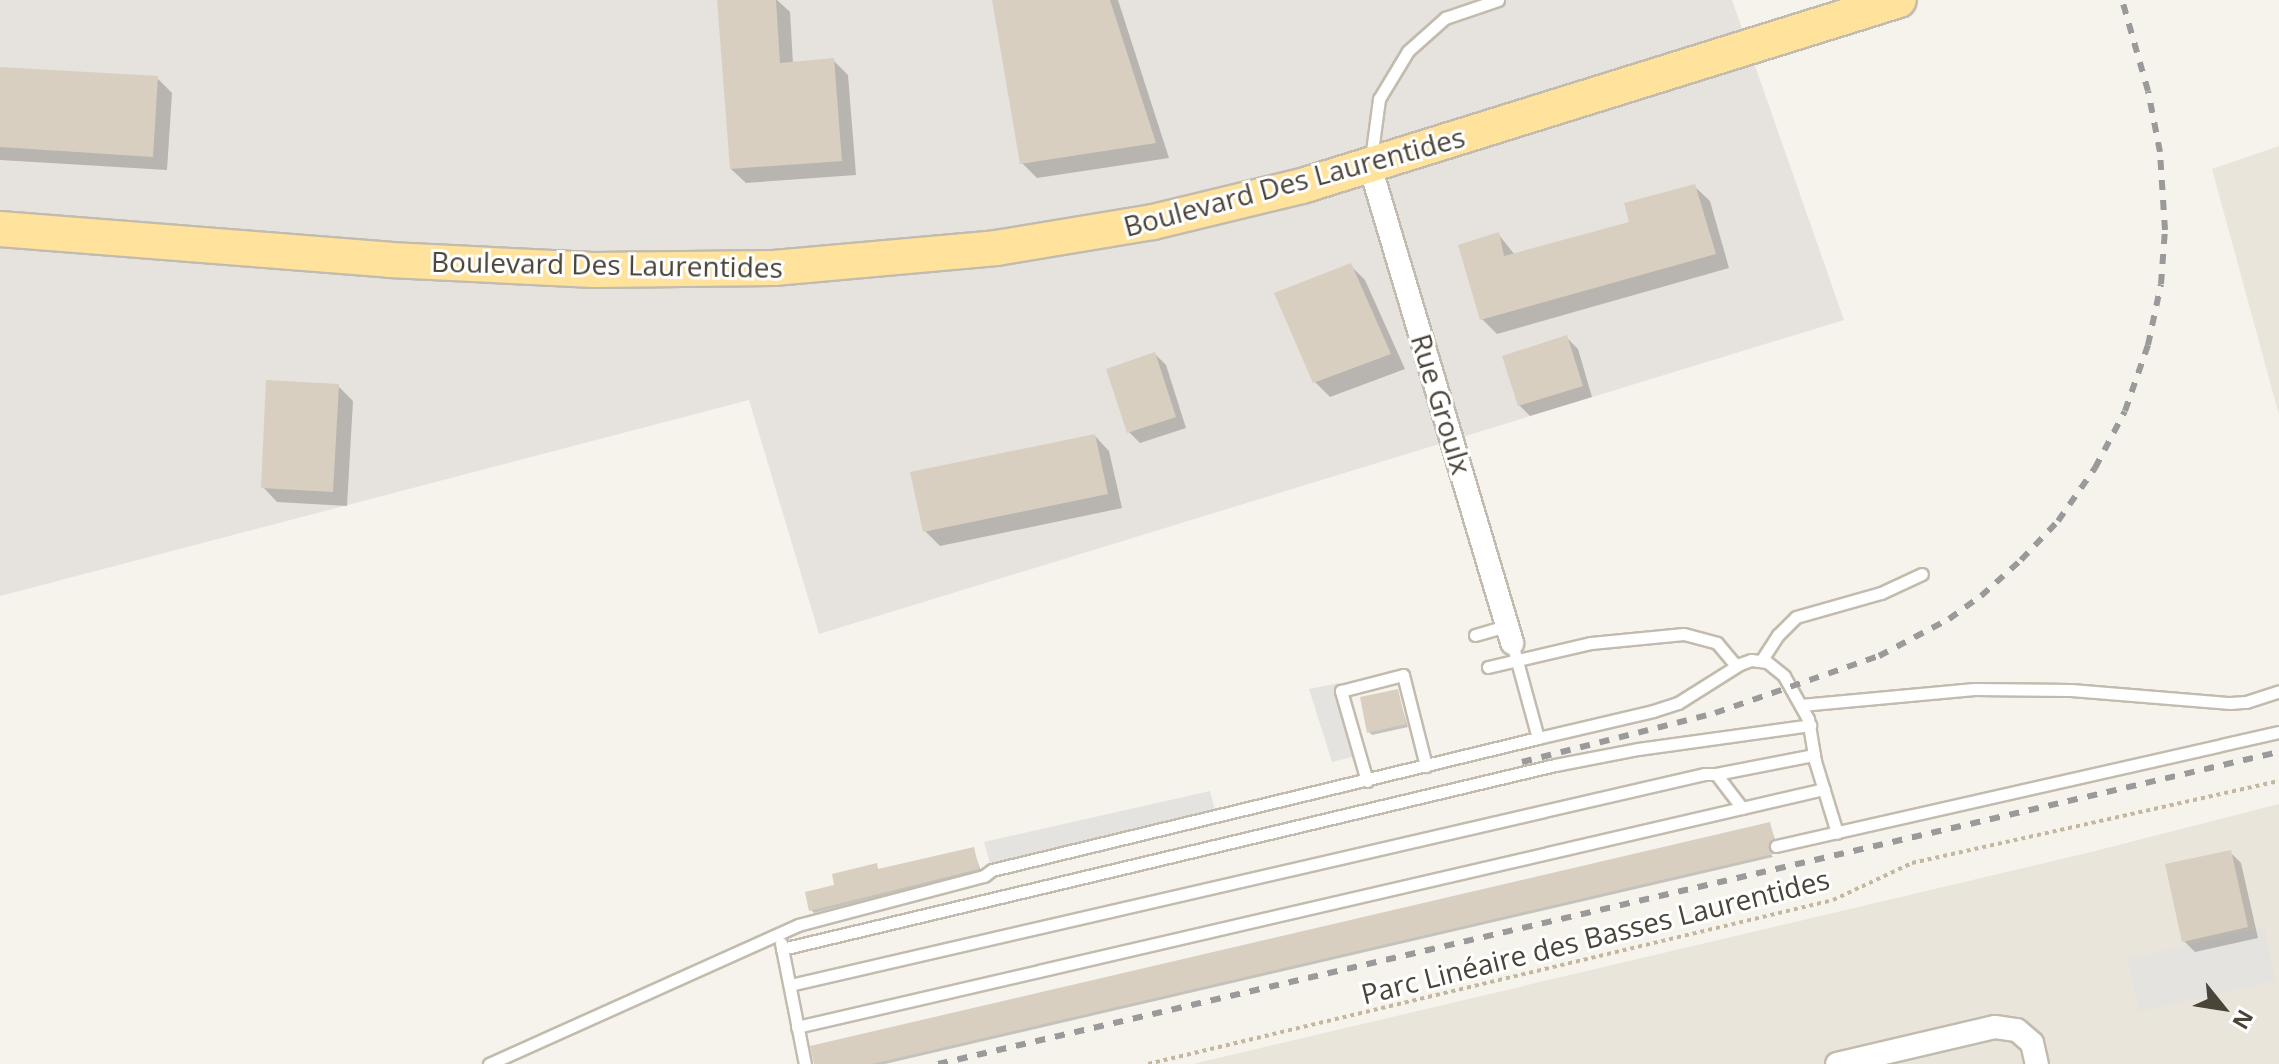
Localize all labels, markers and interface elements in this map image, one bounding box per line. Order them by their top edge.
street label: Boulevard Des Laurentides [1120,119,1468,243]
street label: Boulevard Des Laurentides [431,244,783,284]
street label: Rue Groulx [1405,330,1479,478]
street label: Parc Linéaire des Basses Laurentides [1357,861,1833,1011]
north arrow [2183,968,2263,1048]
text: N [2226,1005,2261,1035]

